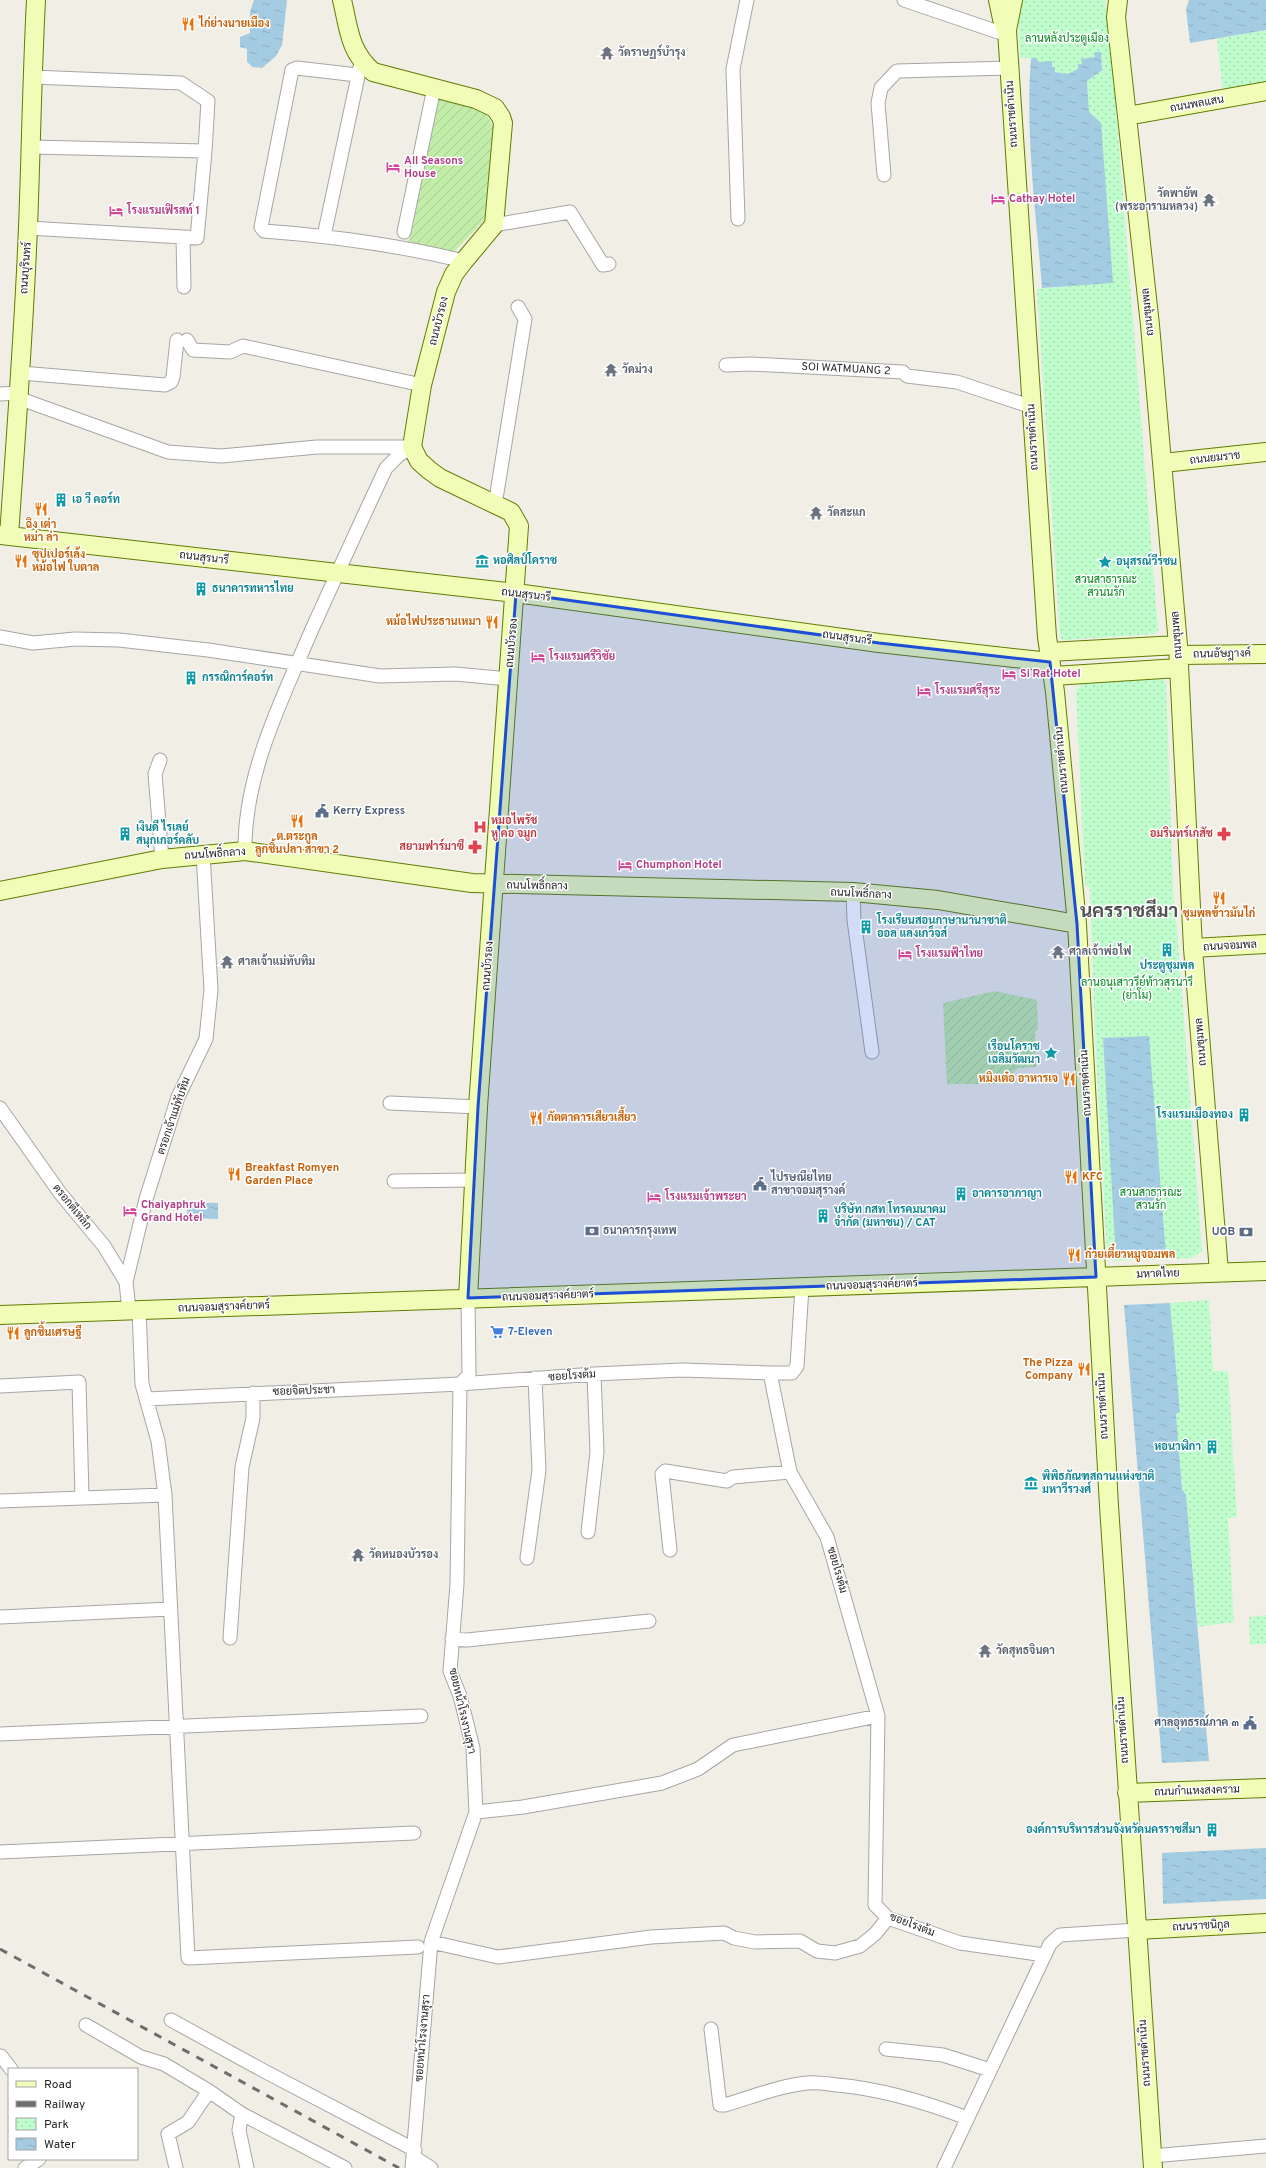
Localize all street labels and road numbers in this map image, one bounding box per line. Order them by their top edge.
street label: ถนนราชดำเนิน [1002,80,1021,148]
street label: ถนนพลแสน [1169,92,1225,116]
street label: ถนนบุรินทร์ [15,241,36,295]
street label: ถนนชุมพล [1139,287,1158,337]
street label: ถนนบัวรอง [425,295,452,347]
street label: SOI WATMUANG 2 [801,360,891,378]
street label: ถนนราชดำเนิน [1023,403,1042,471]
street label: ถนนยมราช [1189,448,1241,468]
street label: ถนนสุรนารี [178,546,230,569]
street label: ถนนสุรนารี [500,583,552,606]
street label: ถนนชุมพล [1168,610,1187,659]
street label: ถนนบัวรอง [502,617,521,668]
street label: ถนนสุรนารี [821,626,873,649]
street label: ถนนอัษฎางค์ [1193,644,1251,662]
street label: ถนนราชดำเนิน [1051,726,1072,794]
street label: ถนนโพธิ์กลาง [183,839,246,863]
street label: ถนนโพธิ์กลาง [506,873,568,894]
street label: ถนนโพธิ์กลาง [830,880,892,903]
street label: ถนนจอมพล [1203,938,1257,954]
street label: ถนนบัวรอง [478,941,497,991]
street label: ถนนชุมพล [1192,1017,1211,1067]
street label: ถนนราชดำเนิน [1076,1049,1095,1117]
street label: ตรอกเจ้าแม่ทับทิม [153,1075,194,1157]
street label: ตรอกตีเหล็ก [49,1179,97,1233]
street label: มหาดไทย [1136,1264,1180,1282]
street label: ถนนจอมสุรางค์ยาตร์ [826,1274,918,1295]
street label: ถนนจอมสุรางค์ยาตร์ [502,1285,594,1306]
street label: ถนนจอมสุรางค์ยาตร์ [178,1296,270,1317]
street label: ซอยโรงต้ม [548,1365,596,1385]
street label: ถนนราชดำเนิน [1093,1372,1112,1440]
street label: ซอยจิตประชา [272,1383,336,1399]
street label: ซอยโรงต้ม [824,1545,852,1595]
street label: ซอยหน้าโรงงานสุรา [444,1666,481,1756]
street label: ถนนราชดำเนิน [1113,1696,1132,1764]
street label: ถนนกำแหงสงคราม [1154,1782,1240,1799]
street label: ซอยโรงต้ม [887,1908,937,1940]
street label: ถนนราชนิกูล [1172,1918,1230,1934]
street label: ซอยหน้าโรงงานสุรา [410,1994,435,2082]
street label: ถนนราชดำเนิน [1135,2019,1154,2087]

